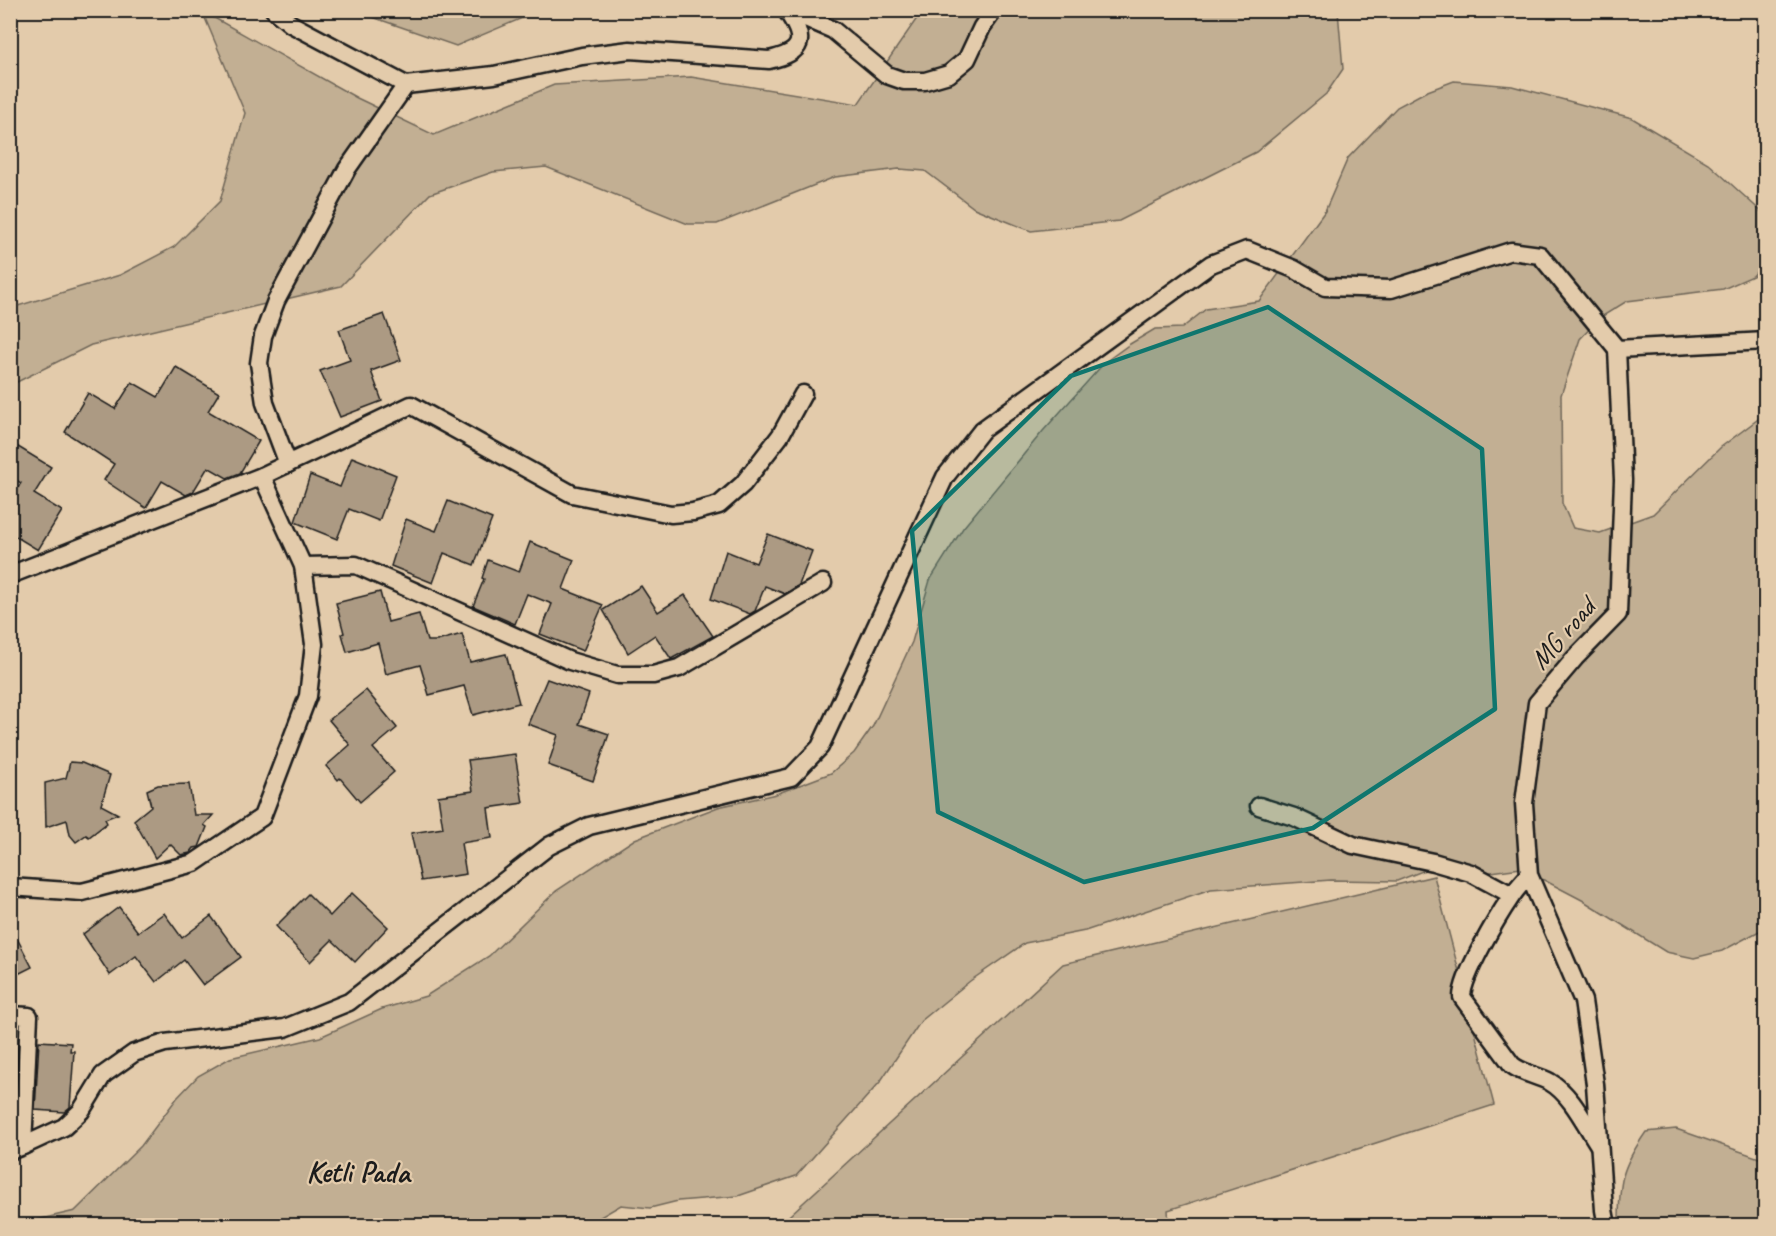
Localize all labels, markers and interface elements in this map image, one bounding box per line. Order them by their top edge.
street label: MG road [1522,587,1605,676]
district label: Ketli Pada [306,1153,412,1191]

